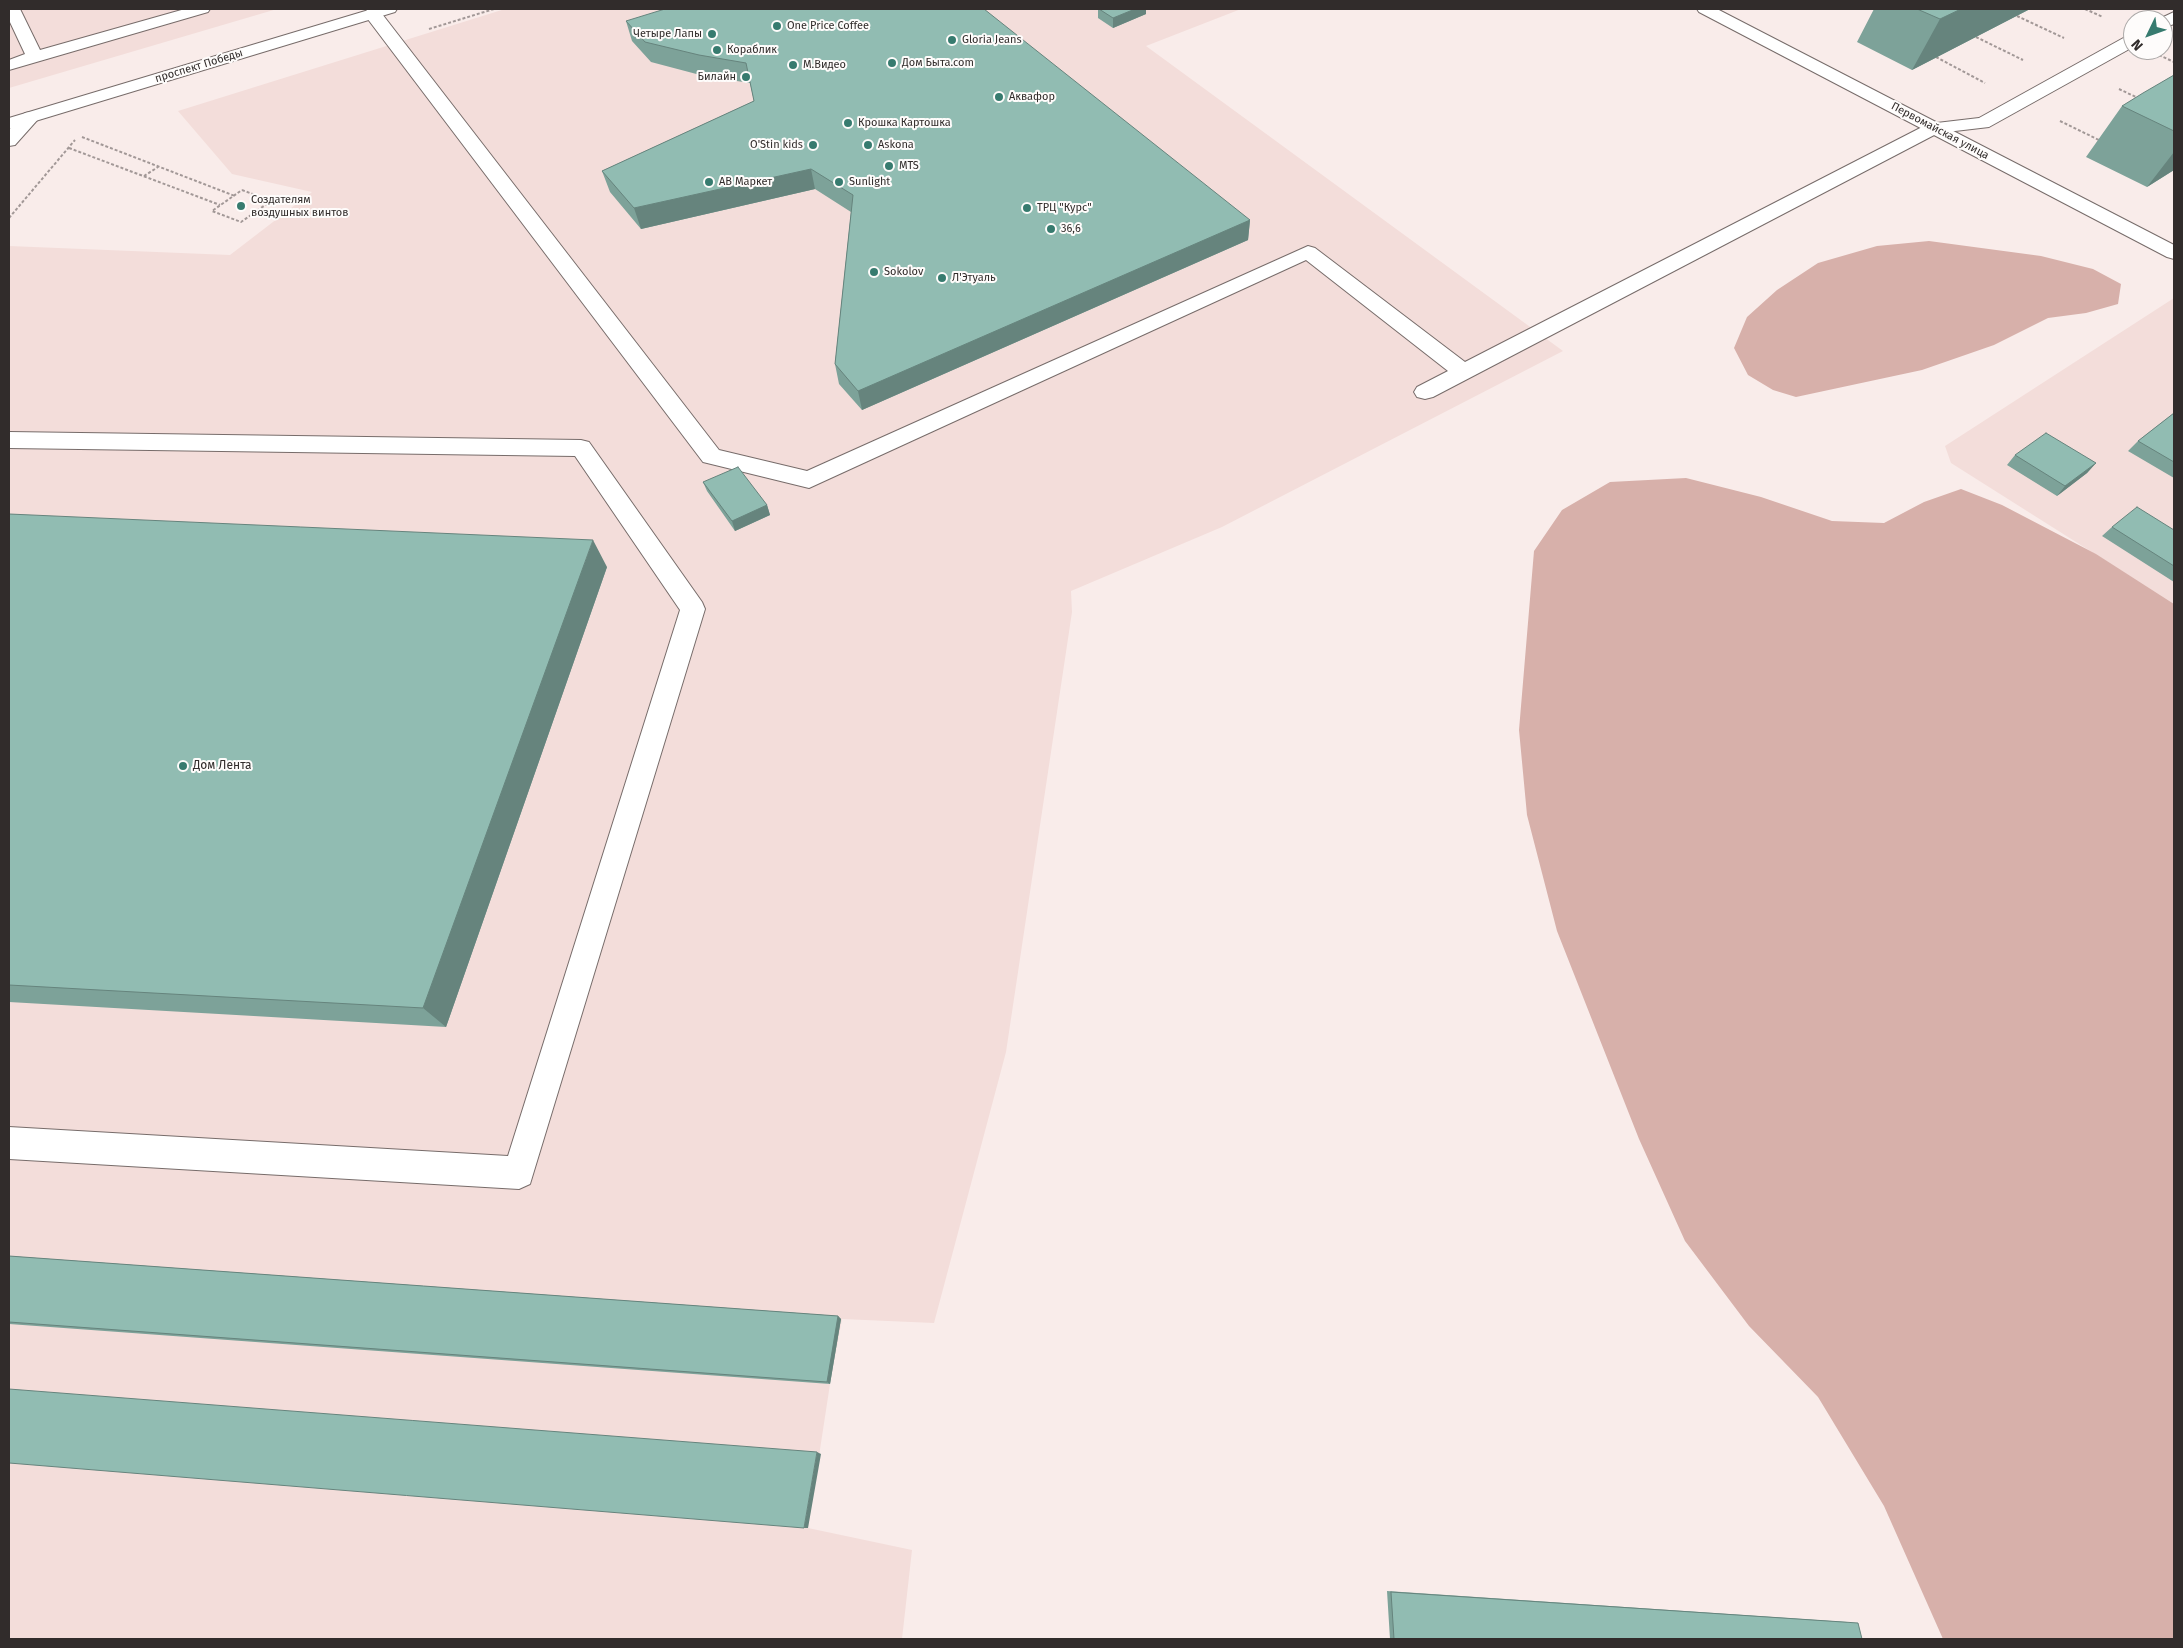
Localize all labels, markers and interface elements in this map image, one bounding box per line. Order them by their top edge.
north arrow [2123,10,2173,60]
place label: One Price Coffee [787,19,869,33]
marker: One Price Coffee [771,20,783,32]
place label: Четыре Лапы [633,27,702,41]
marker: Четыре Лапы [706,28,718,40]
place label: Gloria Jeans [962,33,1022,47]
marker: Gloria Jeans [946,34,958,46]
text: N [2128,36,2147,54]
place label: Кораблик [727,43,777,57]
marker: Кораблик [711,44,723,56]
street label: проспект Победы [154,46,244,86]
place label: Дом Быта.com [902,56,974,70]
marker: Дом Быта.com [886,57,898,69]
place label: М.Видео [803,58,846,72]
marker: М.Видео [787,59,799,71]
place label: Билайн [698,70,736,84]
marker: Билайн [740,71,752,83]
place label: Аквафор [1009,90,1055,104]
marker: Аквафор [993,91,1005,103]
street label: Первомайская улица [1889,100,1991,162]
place label: Крошка Картошка [858,116,951,130]
marker: Крошка Картошка [842,117,854,129]
place label: O'Stin kids [750,138,803,152]
place label: Askona [878,138,914,152]
marker: O'Stin kids [807,139,819,151]
marker: Askona [862,139,874,151]
place label: MTS [899,159,919,173]
marker: MTS [883,160,895,172]
place label: АВ Маркет [719,175,772,189]
place label: Sunlight [849,175,890,189]
marker: АВ Маркет [703,176,715,188]
marker: Sunlight [833,176,845,188]
place label: Создателям воздушных винтов [251,193,348,219]
marker: Создателям воздушных винтов [235,200,247,212]
place label: ТРЦ "Курс" [1037,201,1092,215]
marker: ТРЦ "Курс" [1021,202,1033,214]
place label: 36,6 [1061,222,1081,236]
marker: 36,6 [1045,223,1057,235]
place label: Sokolov [884,265,923,279]
marker: Sokolov [868,266,880,278]
place label: Л'Этуаль [952,271,996,285]
marker: Л'Этуаль [936,272,948,284]
place label: Дом Лента [193,759,252,773]
marker: Дом Лента [177,760,189,772]

